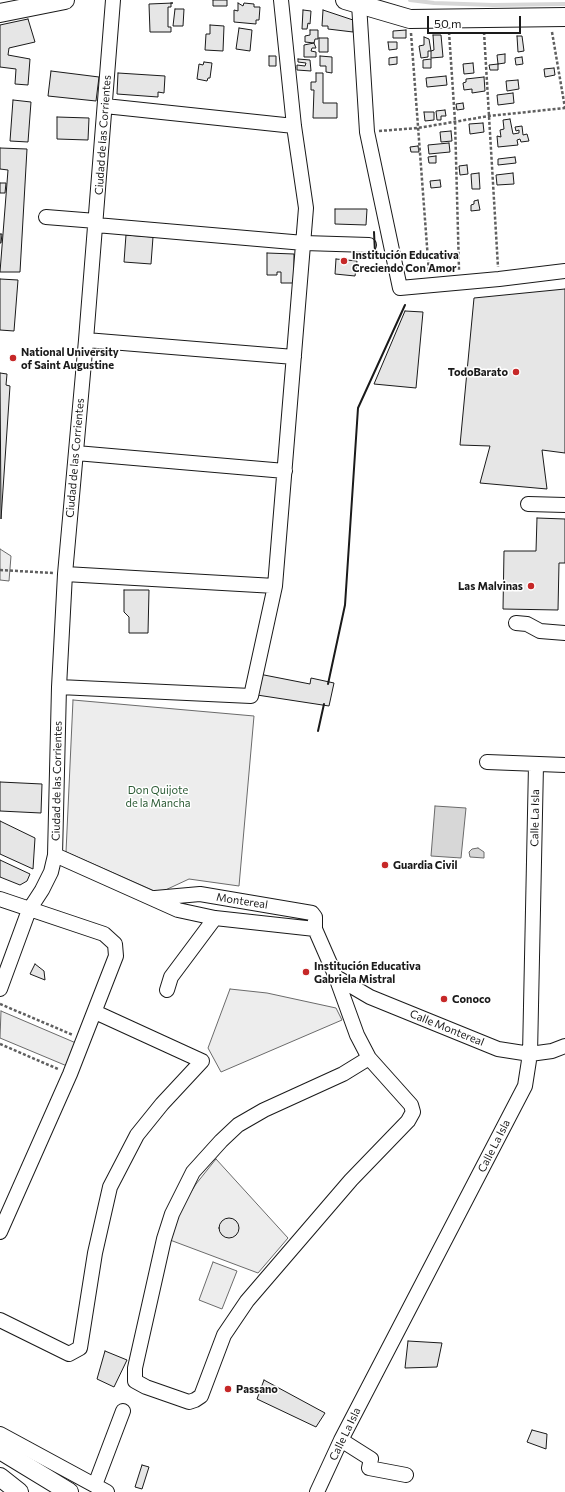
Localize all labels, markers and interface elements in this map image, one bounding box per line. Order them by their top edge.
scale bar [429,8,523,34]
text: 50 m [434,16,462,30]
street label: Ciudad de las Corrientes [92,75,114,195]
place label: Institución Educativa Creciendo Con Amor [352,248,459,274]
marker: Institución Educativa Creciendo Con Amor [339,256,349,266]
place label: National University of Saint Augustine [21,345,119,371]
marker: National University of Saint Augustine [8,353,18,363]
place label: TodoBarato [448,365,508,379]
marker: TodoBarato [511,367,521,377]
street label: Ciudad de las Corrientes [63,398,87,518]
place label: Las Malvinas [458,579,523,593]
marker: Las Malvinas [526,581,536,591]
street label: Ciudad de las Corrientes [49,721,65,841]
park label: Don Quijote de la Mancha [126,783,190,809]
street label: Calle La Isla [528,789,542,847]
place label: Guardia Civil [393,858,457,872]
marker: Guardia Civil [380,860,390,870]
street label: Montereal [215,890,269,912]
place label: Institución Educativa Gabriela Mistral [314,959,421,985]
marker: Institución Educativa Gabriela Mistral [301,967,311,977]
place label: Conoco [452,992,491,1006]
marker: Conoco [439,994,449,1004]
street label: Calle Montereal [408,1007,486,1049]
street label: Calle La Isla [475,1117,513,1175]
place label: Passano [236,1382,278,1396]
marker: Passano [223,1384,233,1394]
street label: Calle La Isla [326,1405,364,1463]

